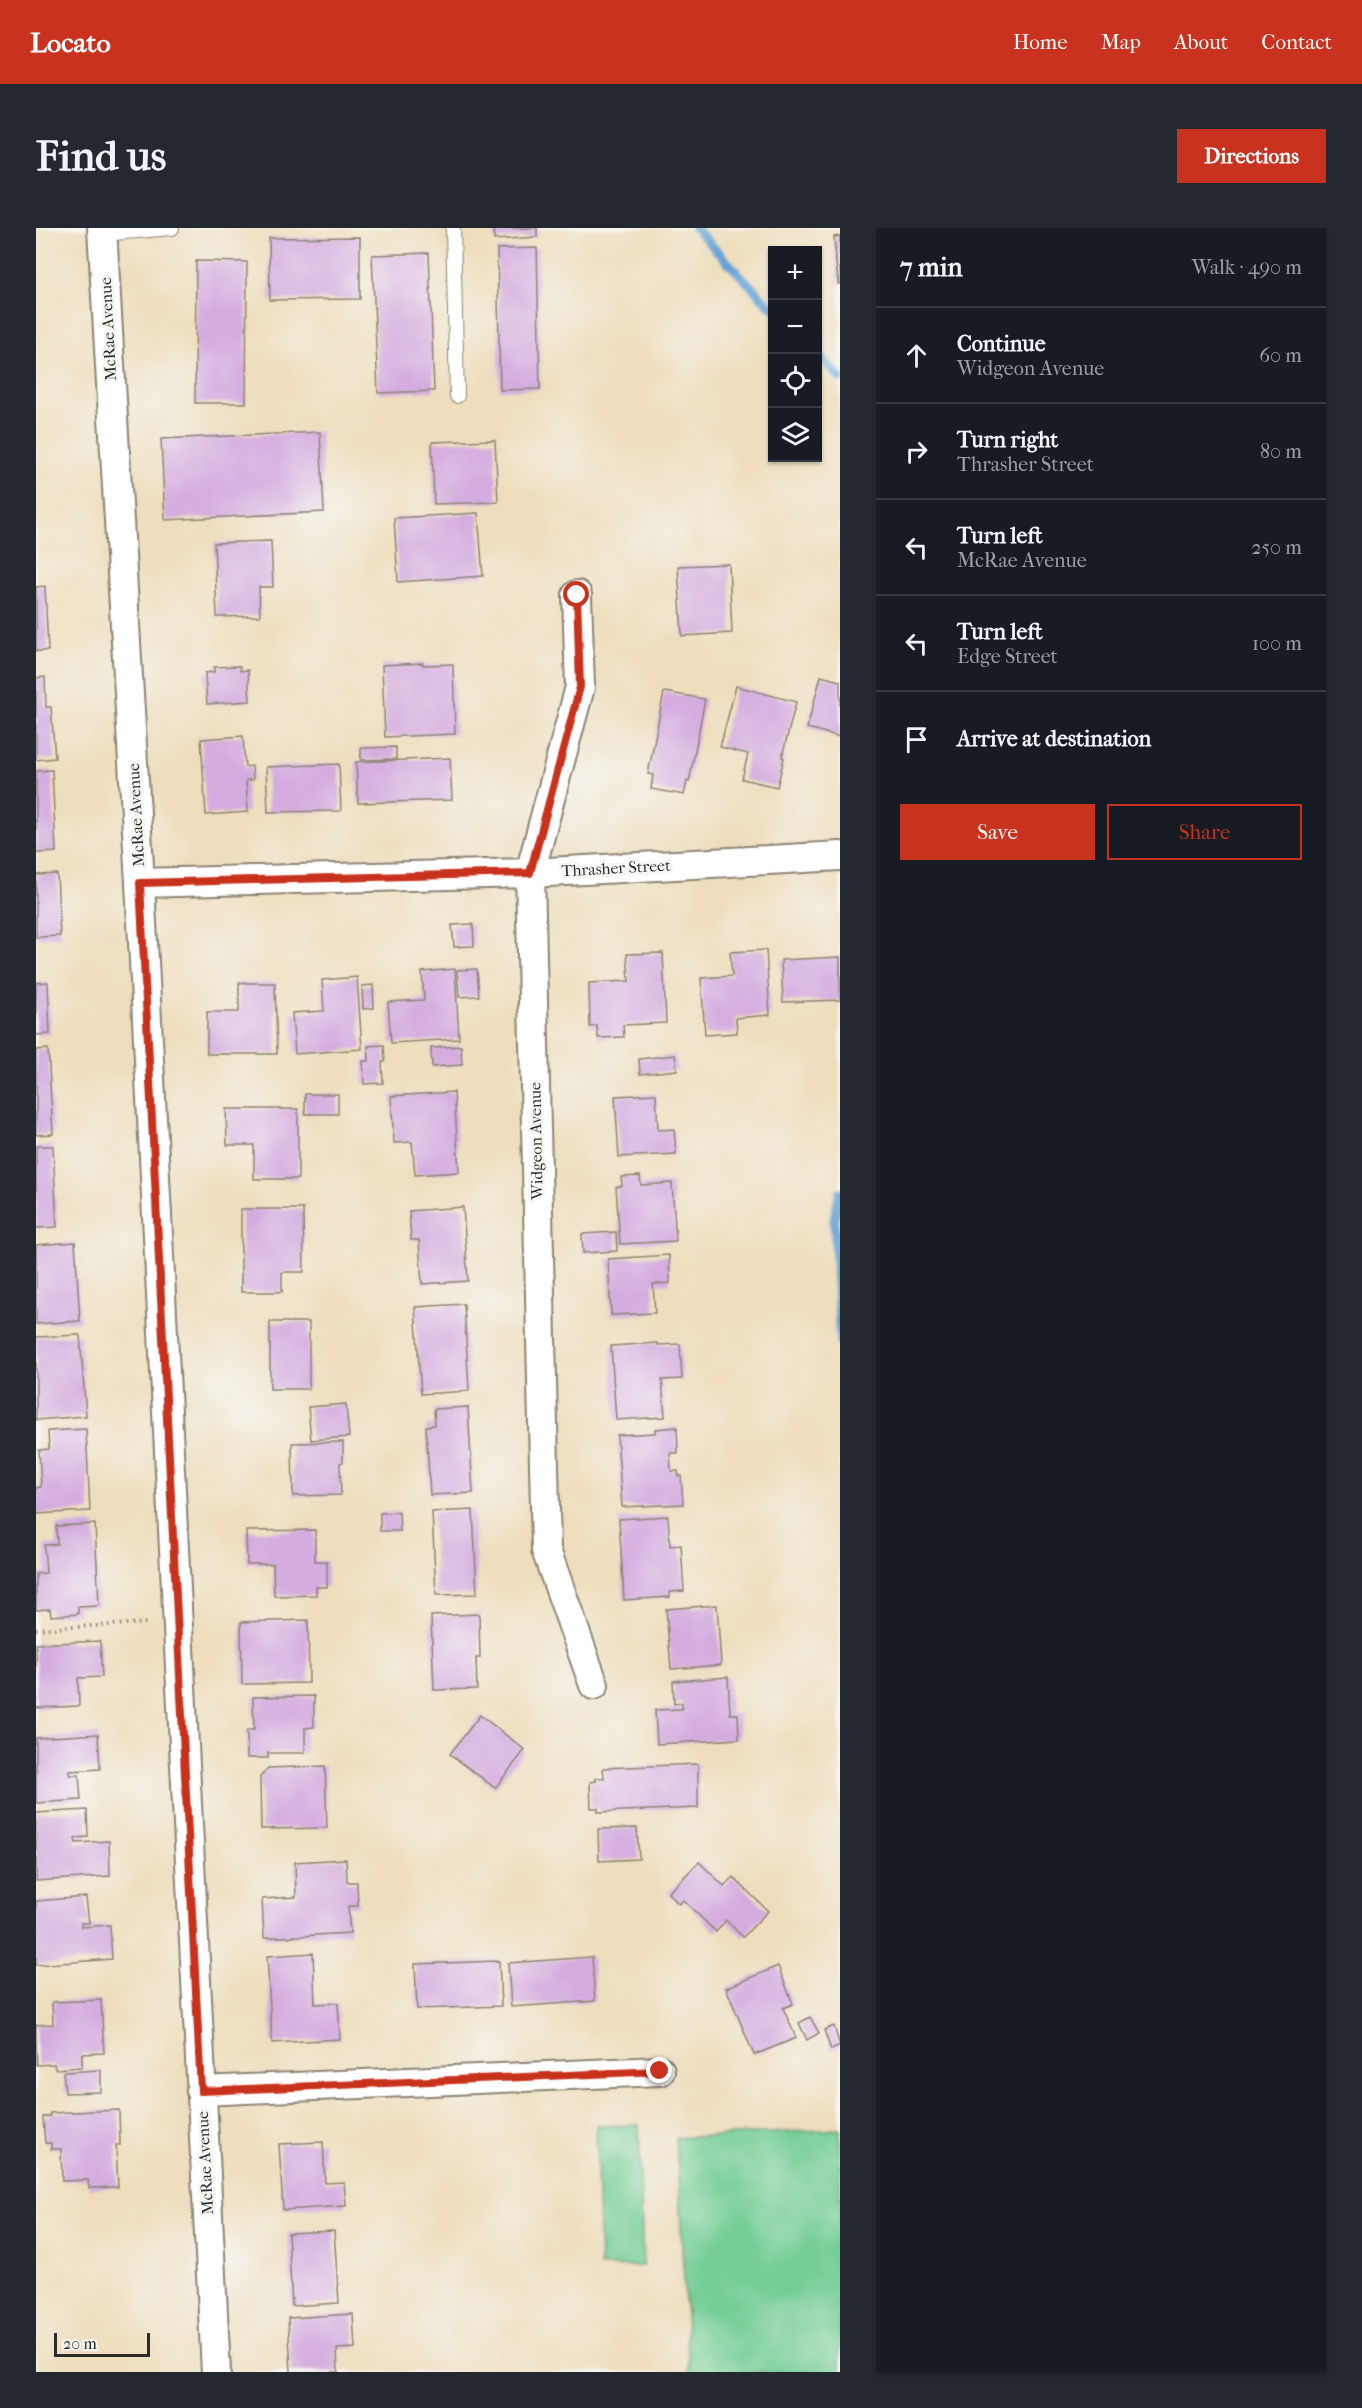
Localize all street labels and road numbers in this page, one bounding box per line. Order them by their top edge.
street label: McRae Avenue [96,277,120,381]
street label: McRae Avenue [124,763,148,867]
street label: Thrasher Street [561,856,671,880]
street label: Widgeon Avenue [525,1082,547,1201]
street label: McRae Avenue [193,2111,217,2215]

